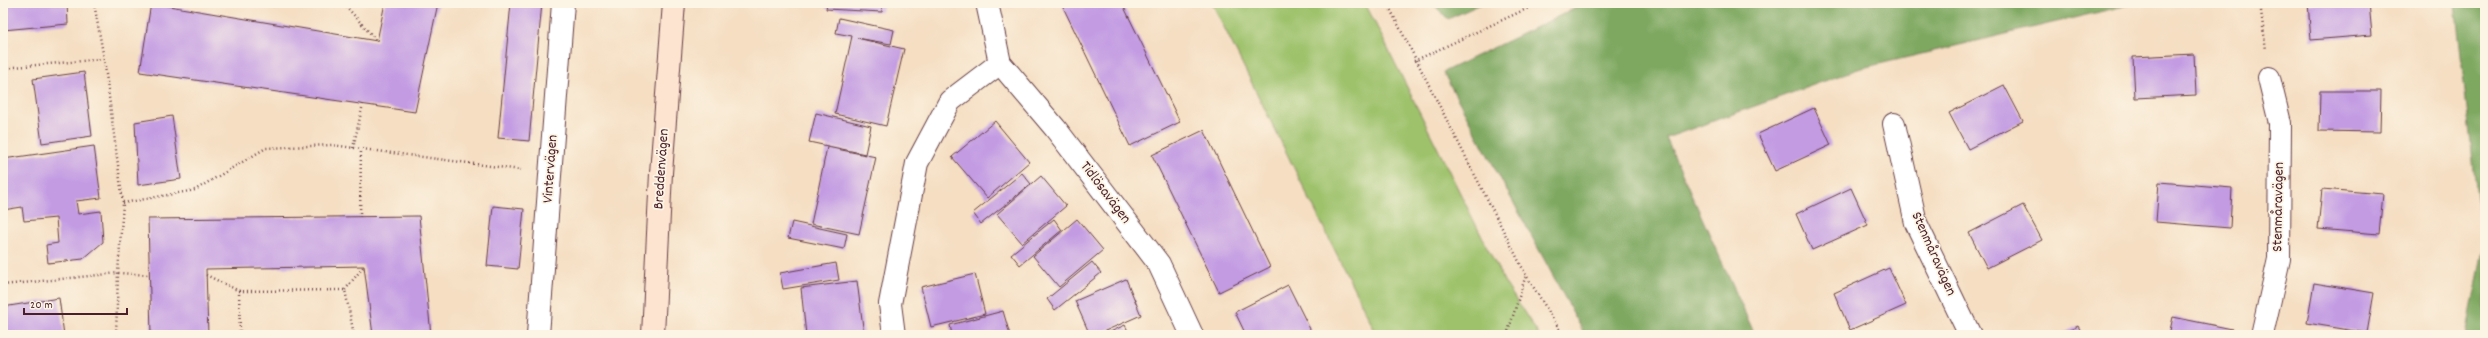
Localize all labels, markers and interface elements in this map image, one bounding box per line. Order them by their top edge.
street label: Breddenvägen [648,128,676,210]
street label: Vintervägen [538,134,564,204]
street label: Tidlösavägen [1074,157,1136,229]
street label: Stenmåravägen [2267,162,2291,252]
street label: Stenmåravägen [1905,208,1961,300]
scale bar [24,290,127,316]
text: 20 m [30,297,53,314]

